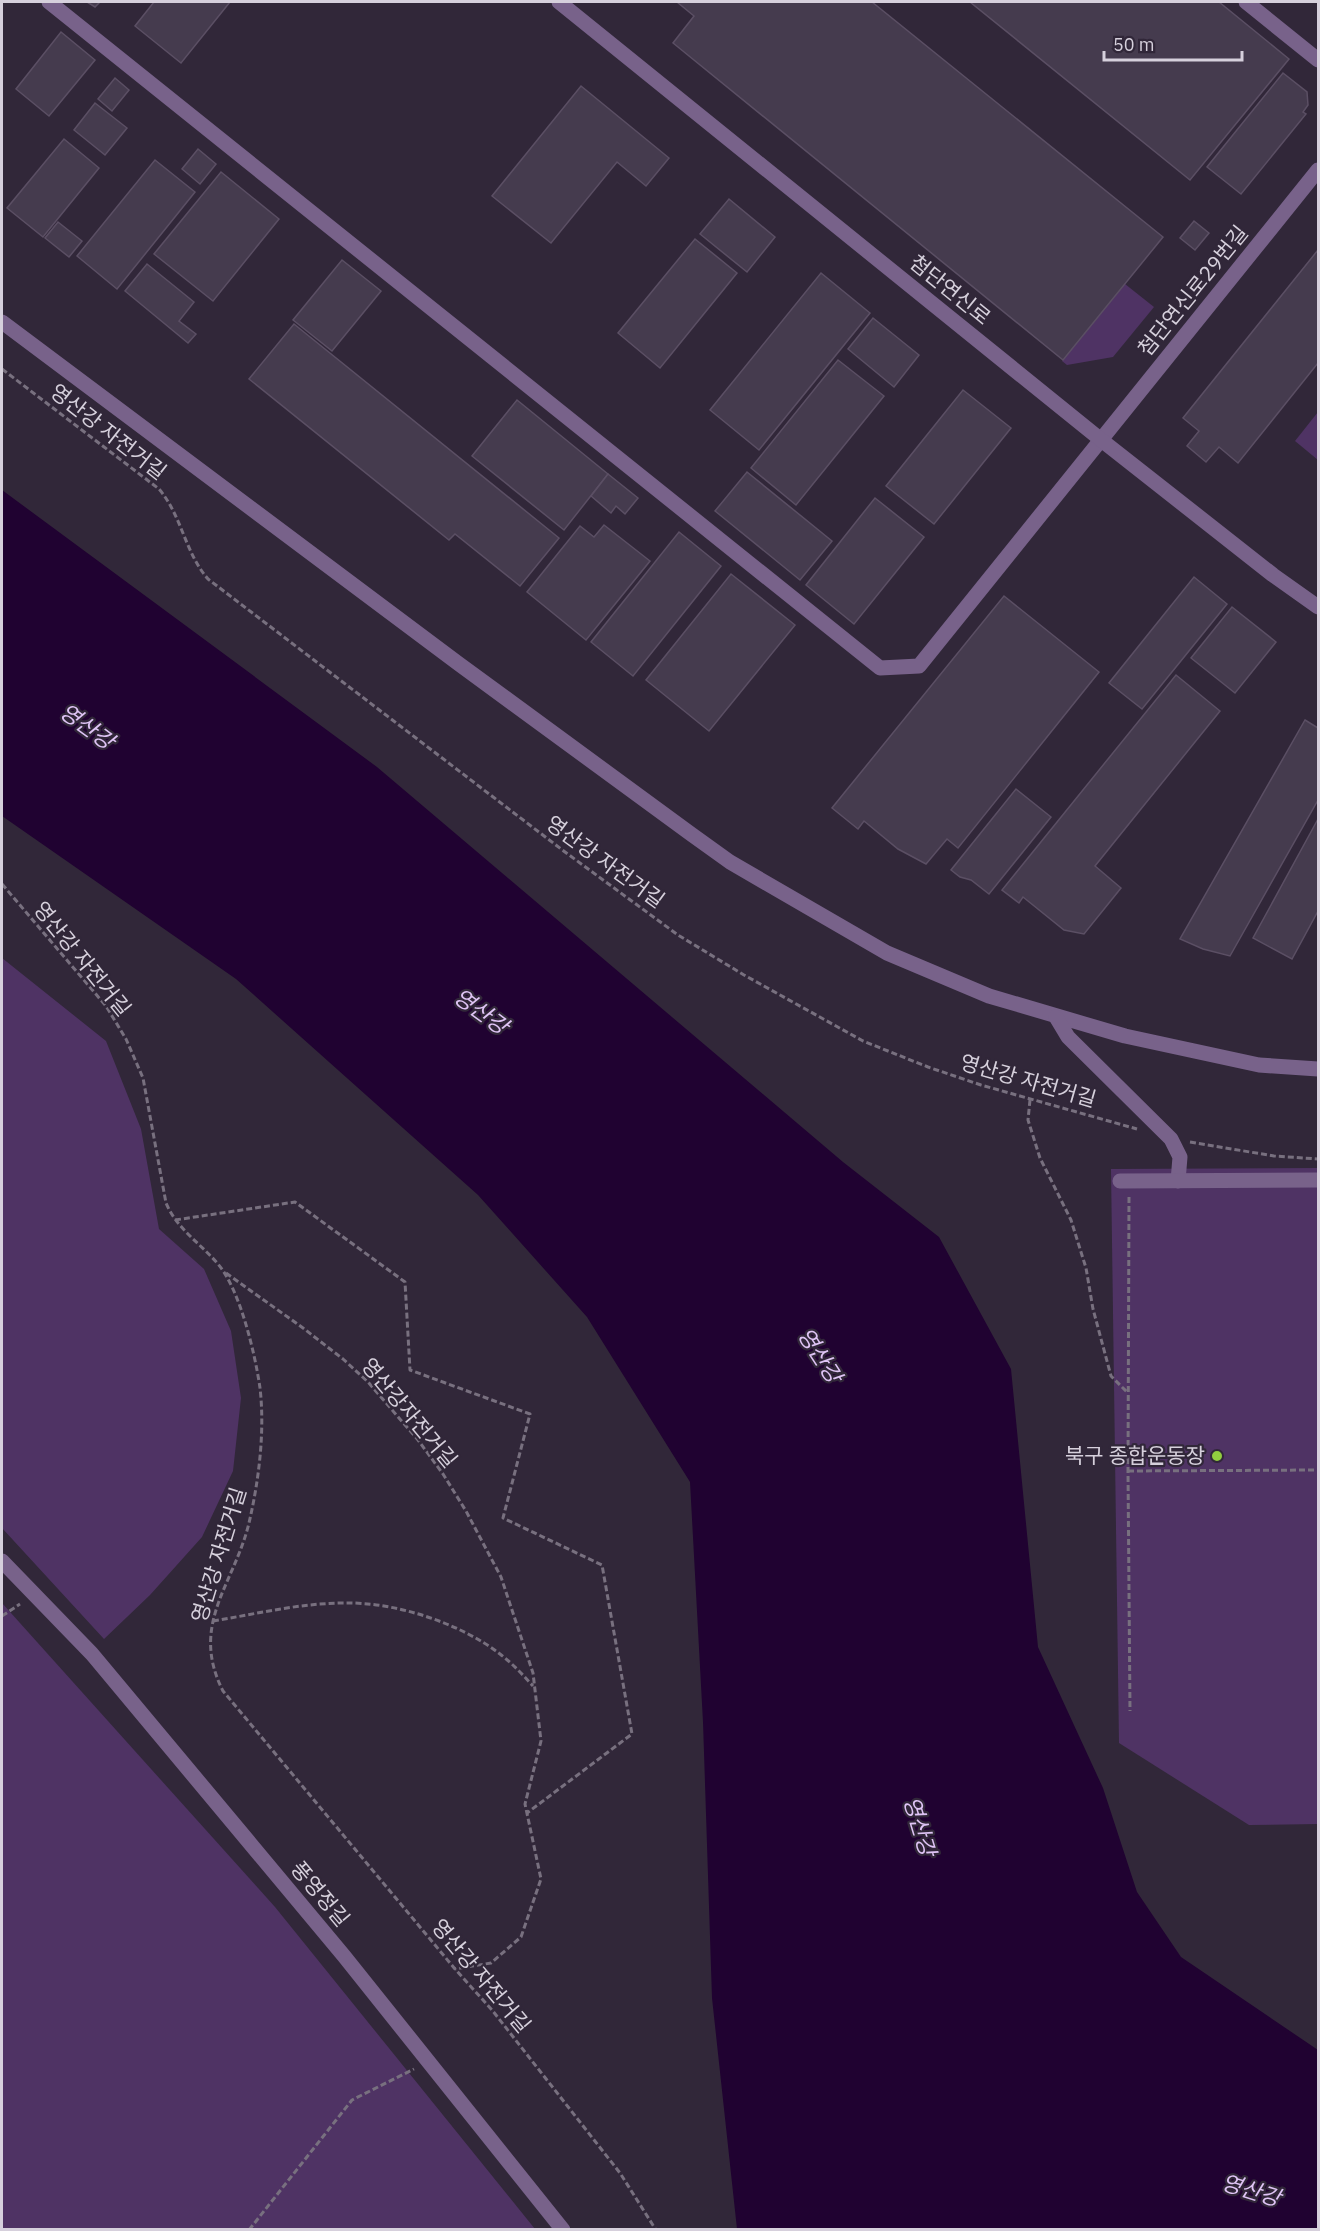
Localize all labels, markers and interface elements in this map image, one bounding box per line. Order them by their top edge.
scale bar [1104,24,1242,62]
text: 50 m [1113,33,1155,56]
street label: 첨단연신로29번길 [1131,219,1254,362]
street label: 첨단연신로 [904,248,997,331]
street label: 영산강 자전거길 [45,377,172,485]
water label: 영산강 [54,696,123,757]
street label: 영산강 자전거길 [541,809,671,914]
street label: 영산강 자전거길 [28,895,138,1022]
water label: 영산강 [448,981,517,1042]
street label: 영산강 자전거길 [957,1047,1100,1113]
water label: 영산강 [792,1321,851,1390]
street label: 영산강자전거길 [356,1352,464,1473]
place label: 북구 종합운동장 [1065,1441,1205,1469]
marker: 북구 종합운동장 [1210,1449,1224,1463]
street label: 영산강 자전거길 [184,1484,252,1626]
water label: 영산강 [898,1793,944,1862]
street label: 풍영정길 [285,1855,356,1932]
street label: 영산강 자전거길 [426,1913,538,2038]
water label: 영산강 [1218,2167,1287,2213]

